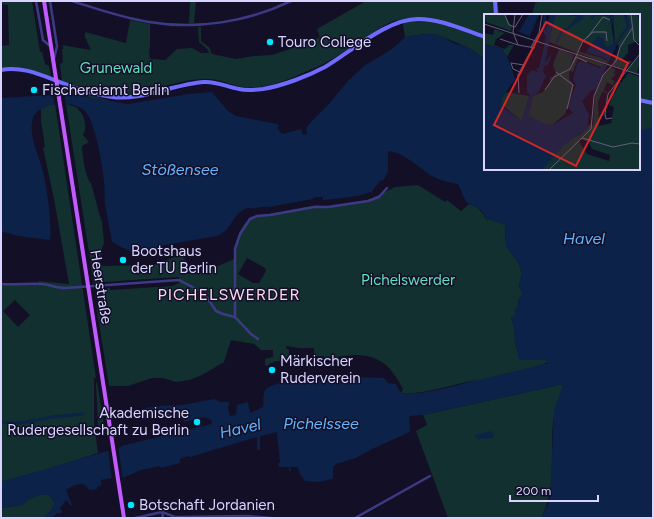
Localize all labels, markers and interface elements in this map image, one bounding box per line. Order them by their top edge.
inset map [484,14,640,170]
place label: Touro College [278,33,371,51]
marker: Touro College [265,37,275,47]
park label: Grunewald [80,59,152,77]
place label: Fischereiamt Berlin [42,81,169,99]
marker: Fischereiamt Berlin [29,85,39,95]
water label: Stößensee [141,160,219,179]
water label: Havel [563,229,605,248]
place label: Bootshaus der TU Berlin [131,242,217,277]
street label: Heerstraße [86,249,116,325]
marker: Bootshaus der TU Berlin [118,255,128,265]
park label: Pichelswerder [361,271,455,289]
district label: PICHELSWERDER [157,285,301,304]
place label: Märkischer Ruderverein [280,352,361,387]
marker: Märkischer Ruderverein [267,365,277,375]
place label: Akademische Rudergesellschaft zu Berlin [7,404,189,439]
water label: Havel [218,414,263,442]
water label: Pichelssee [283,414,359,433]
marker: Akademische Rudergesellschaft zu Berlin [192,417,202,427]
scale bar [510,477,598,503]
text: 200 m [516,484,551,498]
place label: Botschaft Jordanien [139,496,275,514]
marker: Botschaft Jordanien [126,500,136,510]

